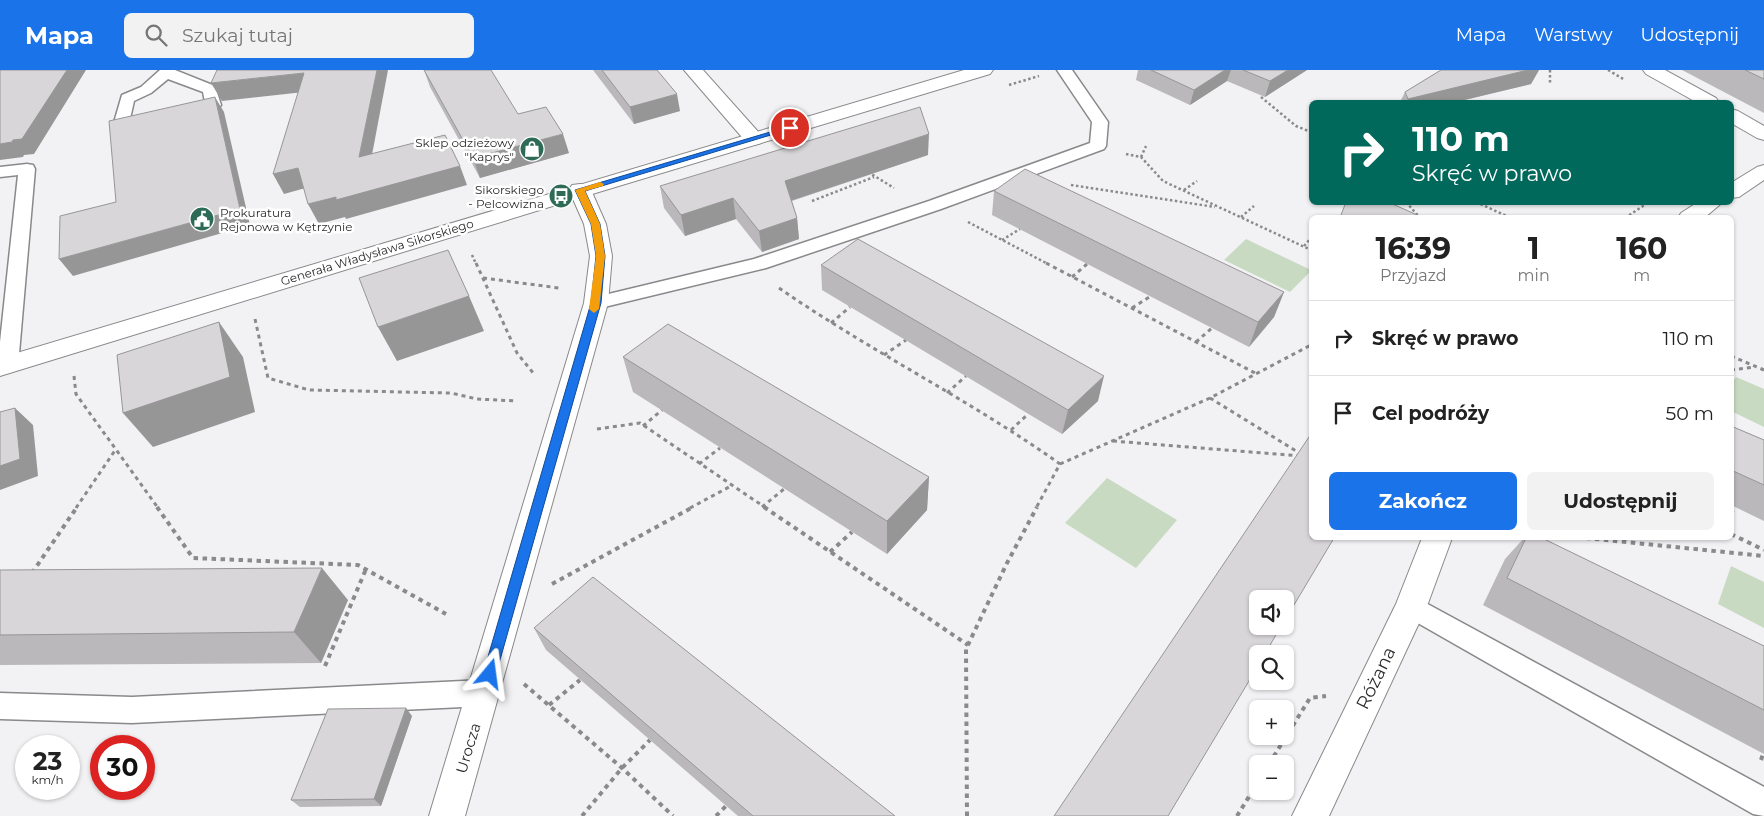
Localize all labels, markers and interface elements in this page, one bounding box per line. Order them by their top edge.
search box [124,13,474,58]
text: Mapa [25,21,94,50]
icon: search [142,21,170,49]
text: Szukaj tutaj [182,24,293,47]
text: Mapa [1456,24,1506,46]
text: Warstwy [1534,24,1612,46]
text: Udostępnij [1640,24,1739,46]
pin [769,107,811,149]
icon: arrive [776,114,804,142]
text: 110 m [1412,117,1510,160]
icon: right [1329,120,1394,185]
place label: Sklep odzieżowy "Kaprys" [415,135,514,164]
shop icon: Sklep odzieżowy "Kaprys" [519,136,545,162]
text: Skręć w prawo [1412,160,1572,187]
place label: Sikorskiego - Pelcowizna [468,182,544,211]
bus stop icon: Sikorskiego - Pelcowizna [548,183,574,209]
place label: Prokuratura Rejonowa w Kętrzynie [220,205,353,234]
public building icon: Prokuratura Rejonowa w Kętrzynie [189,206,215,232]
street label: Generała Władysława Sikorskiego [279,215,475,289]
text: 16:39 [1376,230,1451,267]
text: 1 [1528,230,1540,267]
text: 160 [1616,230,1667,267]
text: Przyjazd [1380,266,1447,285]
text: min [1518,266,1550,285]
text: m [1633,266,1650,285]
icon: right [1329,324,1357,352]
text: Skręć w prawo [1372,327,1518,350]
text: 110 m [1663,327,1714,350]
icon: arrive [1329,399,1357,427]
text: Cel podróży [1372,402,1489,425]
text: 50 m [1666,402,1714,425]
button: Zakończ [1329,472,1517,530]
button: Udostępnij [1527,472,1714,530]
map controls [1249,590,1294,800]
button: sound [1249,590,1294,635]
street label: Różana [1351,643,1401,713]
button: search [1249,645,1294,690]
position arrow [463,647,515,699]
button: + [1249,700,1294,745]
street label: Urocza [451,720,485,776]
speed limit sign: 30 [90,735,155,800]
text: 23 [33,746,62,776]
button: − [1249,755,1294,800]
text: km/h [31,772,64,787]

